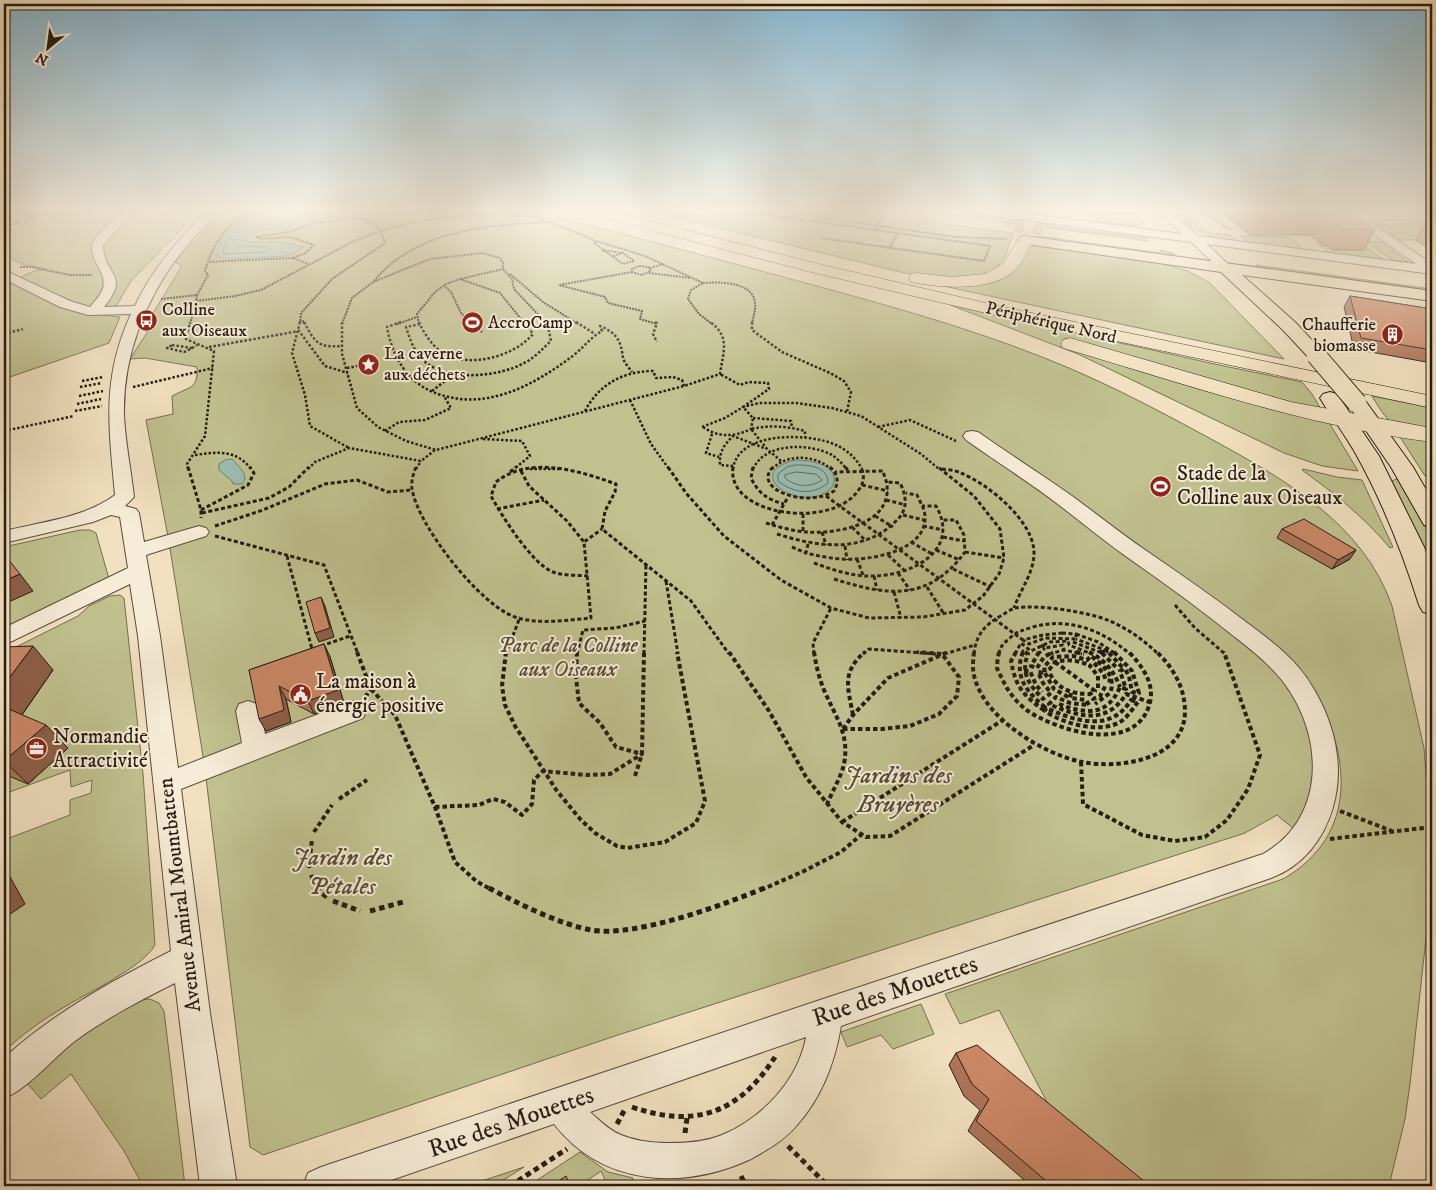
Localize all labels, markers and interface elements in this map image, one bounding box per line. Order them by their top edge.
north arrow [22,22,72,72]
text: N [32,48,52,69]
street label: Périphérique Nord [983,297,1119,349]
place label: Colline aux Oiseaux [162,299,247,342]
bus stop icon: Colline aux Oiseaux [134,308,158,332]
sports icon: AccroCamp [460,311,484,335]
place label: AccroCamp [488,312,573,334]
place label: Chaufferie biomasse [1302,314,1376,357]
building icon: Chaufferie biomasse [1380,323,1404,347]
place label: La caverne aux déchets [384,343,466,386]
place icon: La caverne aux déchets [356,352,380,376]
place label: Stade de la Colline aux Oiseaux [1177,461,1342,511]
sports icon: Stade de la Colline aux Oiseaux [1149,474,1173,498]
park label: Parc de la Colline aux Oiseaux [498,633,639,683]
place label: La maison à énergie positive [316,669,444,719]
public building icon: La maison à énergie positive [288,682,312,706]
place label: Normandie Attractivité [53,724,148,774]
office icon: Normandie Attractivité [25,737,49,761]
park label: Jardins des Bruyères [844,760,953,820]
street label: Avenue Amiral Mountbatten [153,776,207,1014]
park label: Jardin des Pétales [292,842,393,902]
street label: Rue des Mouettes [808,948,982,1034]
street label: Rue des Mouettes [424,1079,598,1165]

